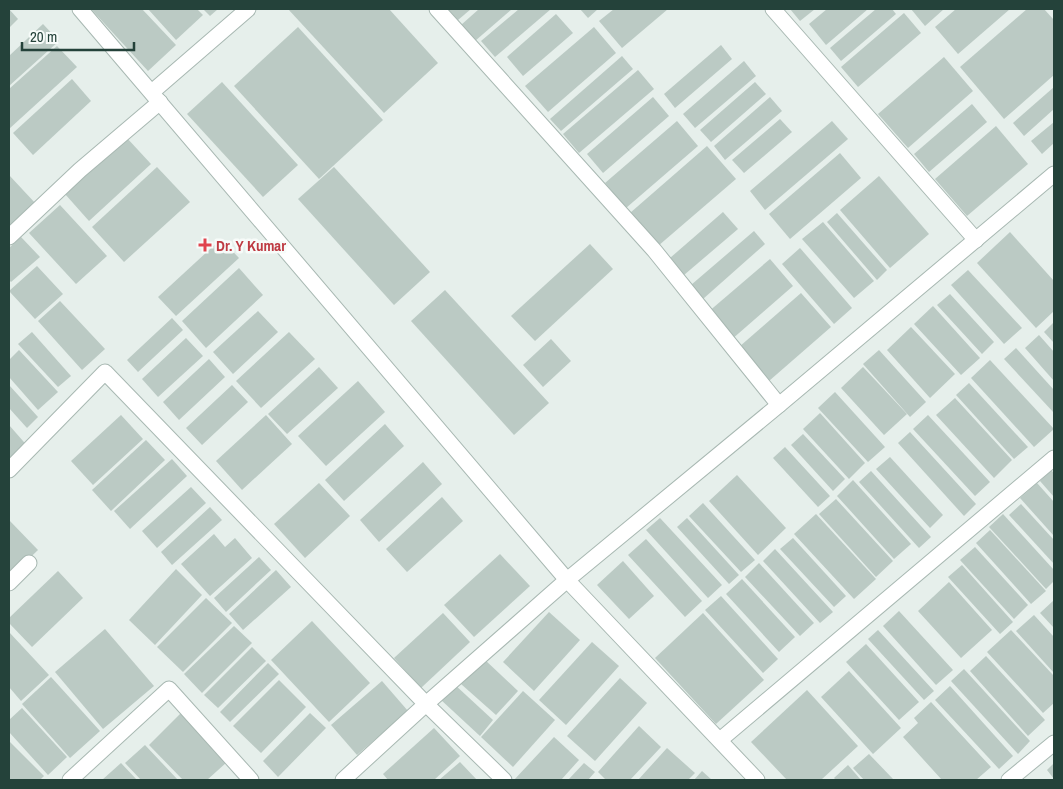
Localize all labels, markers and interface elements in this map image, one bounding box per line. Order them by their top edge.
scale bar [22,20,135,52]
text: 20 m [30,26,57,47]
place label: Dr. Y Kumar [216,235,286,256]
marker: Dr. Y Kumar [198,238,212,252]

